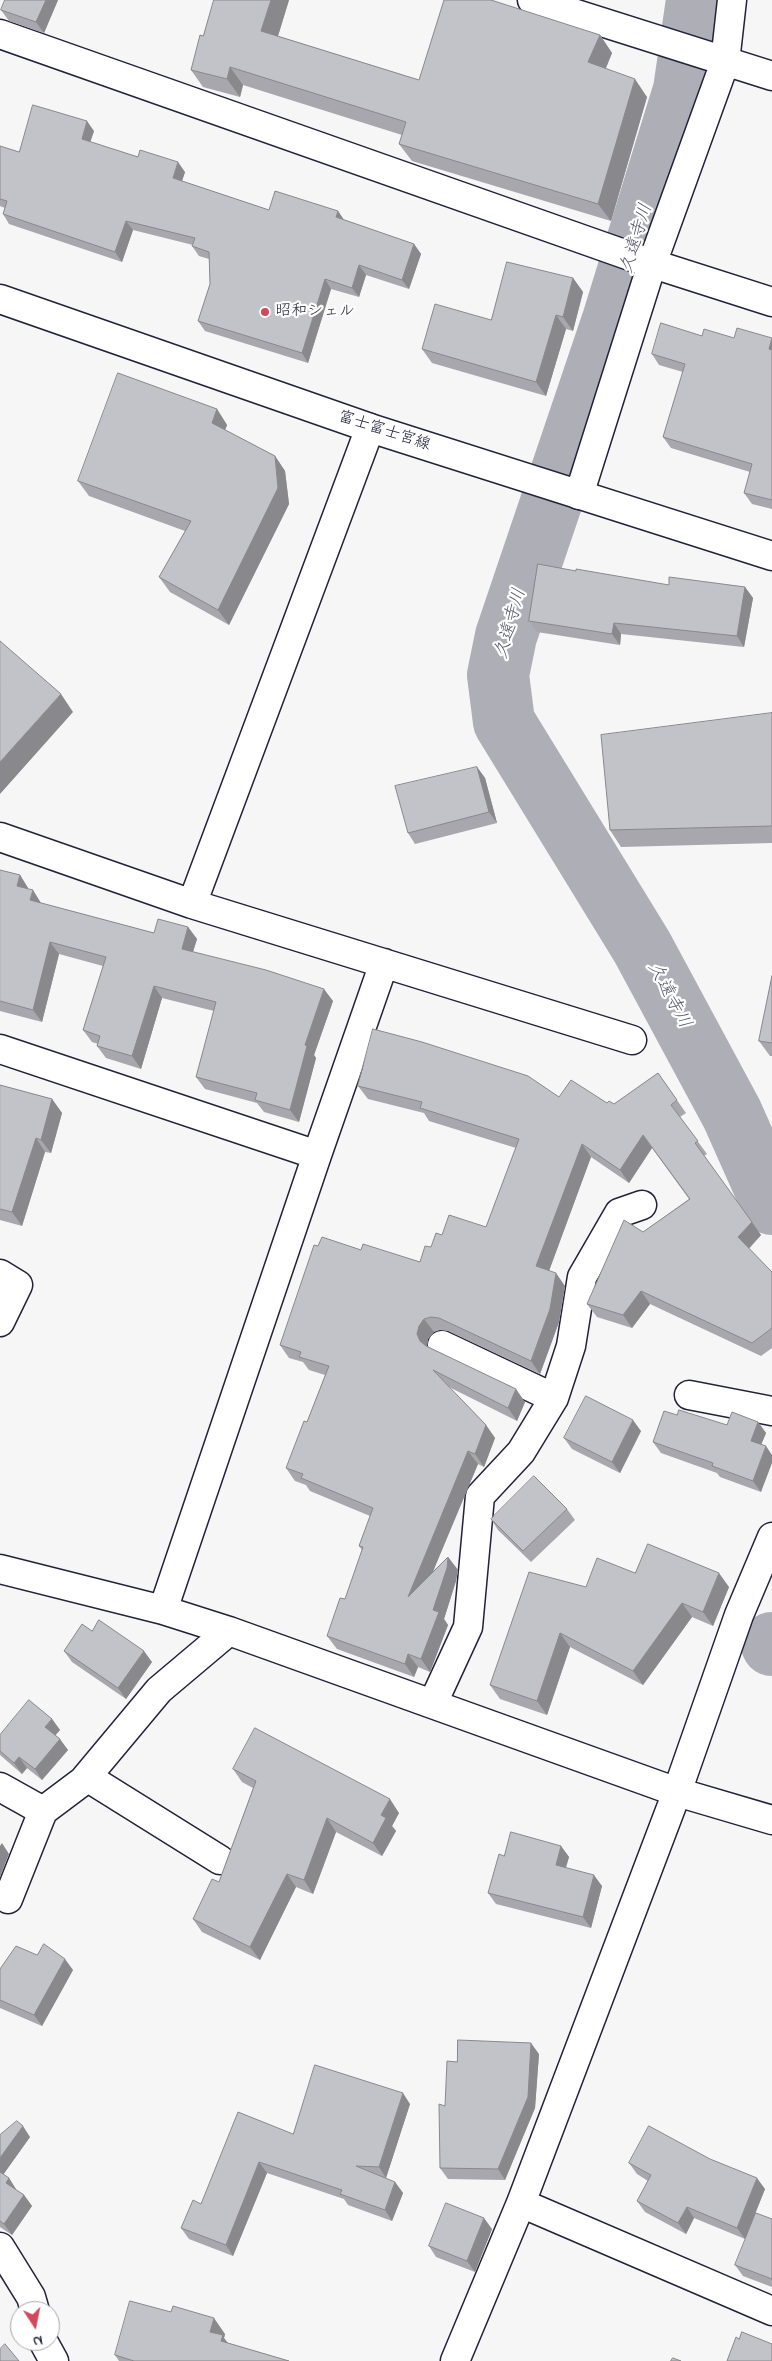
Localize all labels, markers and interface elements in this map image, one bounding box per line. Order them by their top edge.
water label: 久遠寺川 [617,201,659,277]
place label: 昭和シェル [275,302,355,322]
marker: 昭和シェル [259,306,271,318]
street label: 富士富士宮線 [335,408,433,456]
water label: 久遠寺川 [492,586,532,662]
water label: 久遠寺川 [642,959,694,1033]
north arrow [10,2301,60,2351]
text: N [31,2329,44,2351]

